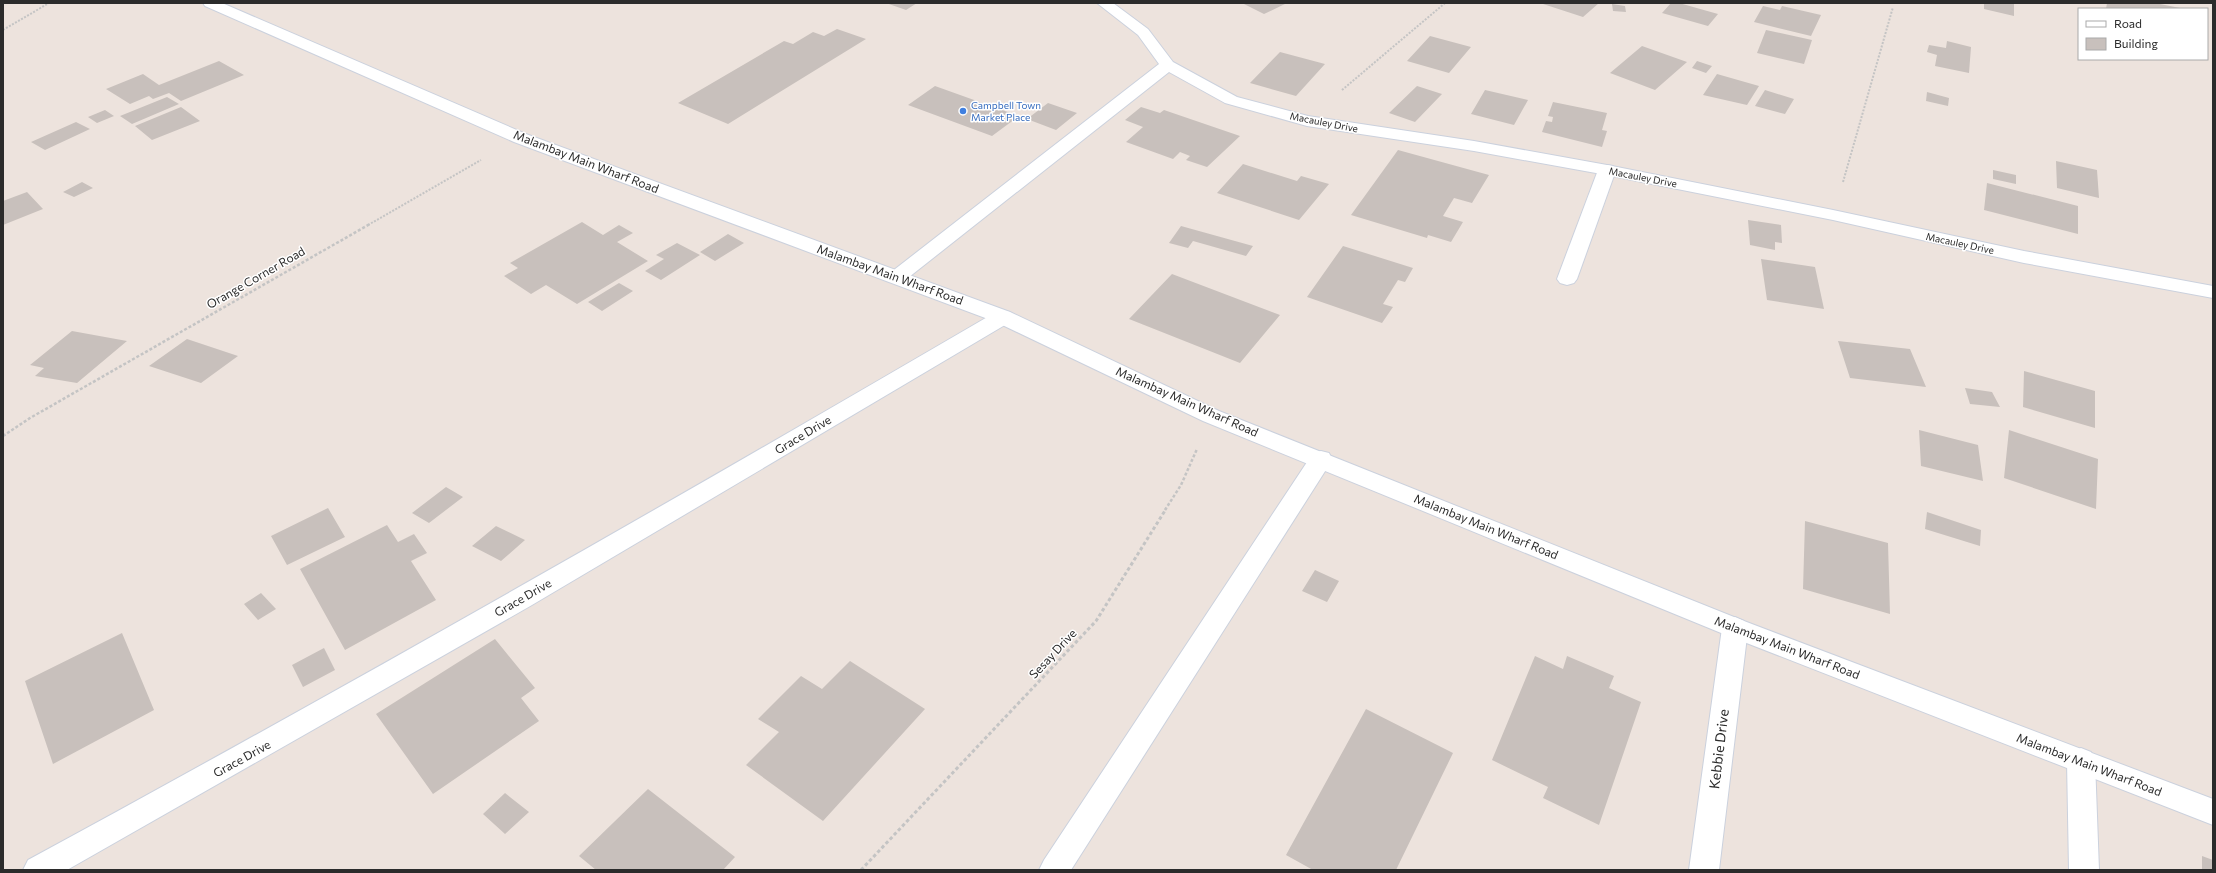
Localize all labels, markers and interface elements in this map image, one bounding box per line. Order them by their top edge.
legend [2078,8,2208,60]
text: Road [2114,16,2142,30]
text: Building [2114,36,2158,50]
place label: Campbell Town Market Place [971,99,1041,123]
marker: Campbell Town Market Place [958,106,968,116]
street label: Macauley Drive [1289,109,1359,135]
street label: Malambay Main Wharf Road [512,127,661,195]
street label: Macauley Drive [1608,164,1678,190]
street label: Macauley Drive [1925,230,1995,256]
street label: Malambay Main Wharf Road [815,241,965,307]
street label: Orange Corner Road [204,243,307,311]
street label: Malambay Main Wharf Road [1114,363,1261,439]
street label: Grace Drive [772,412,833,456]
street label: Malambay Main Wharf Road [1412,491,1561,561]
street label: Grace Drive [492,575,553,619]
street label: Malambay Main Wharf Road [1713,613,1862,681]
street label: Sesay Drive [1026,626,1079,681]
street label: Kebbie Drive [1705,708,1732,790]
street label: Malambay Main Wharf Road [2015,730,2164,798]
street label: Grace Drive [210,737,273,780]

